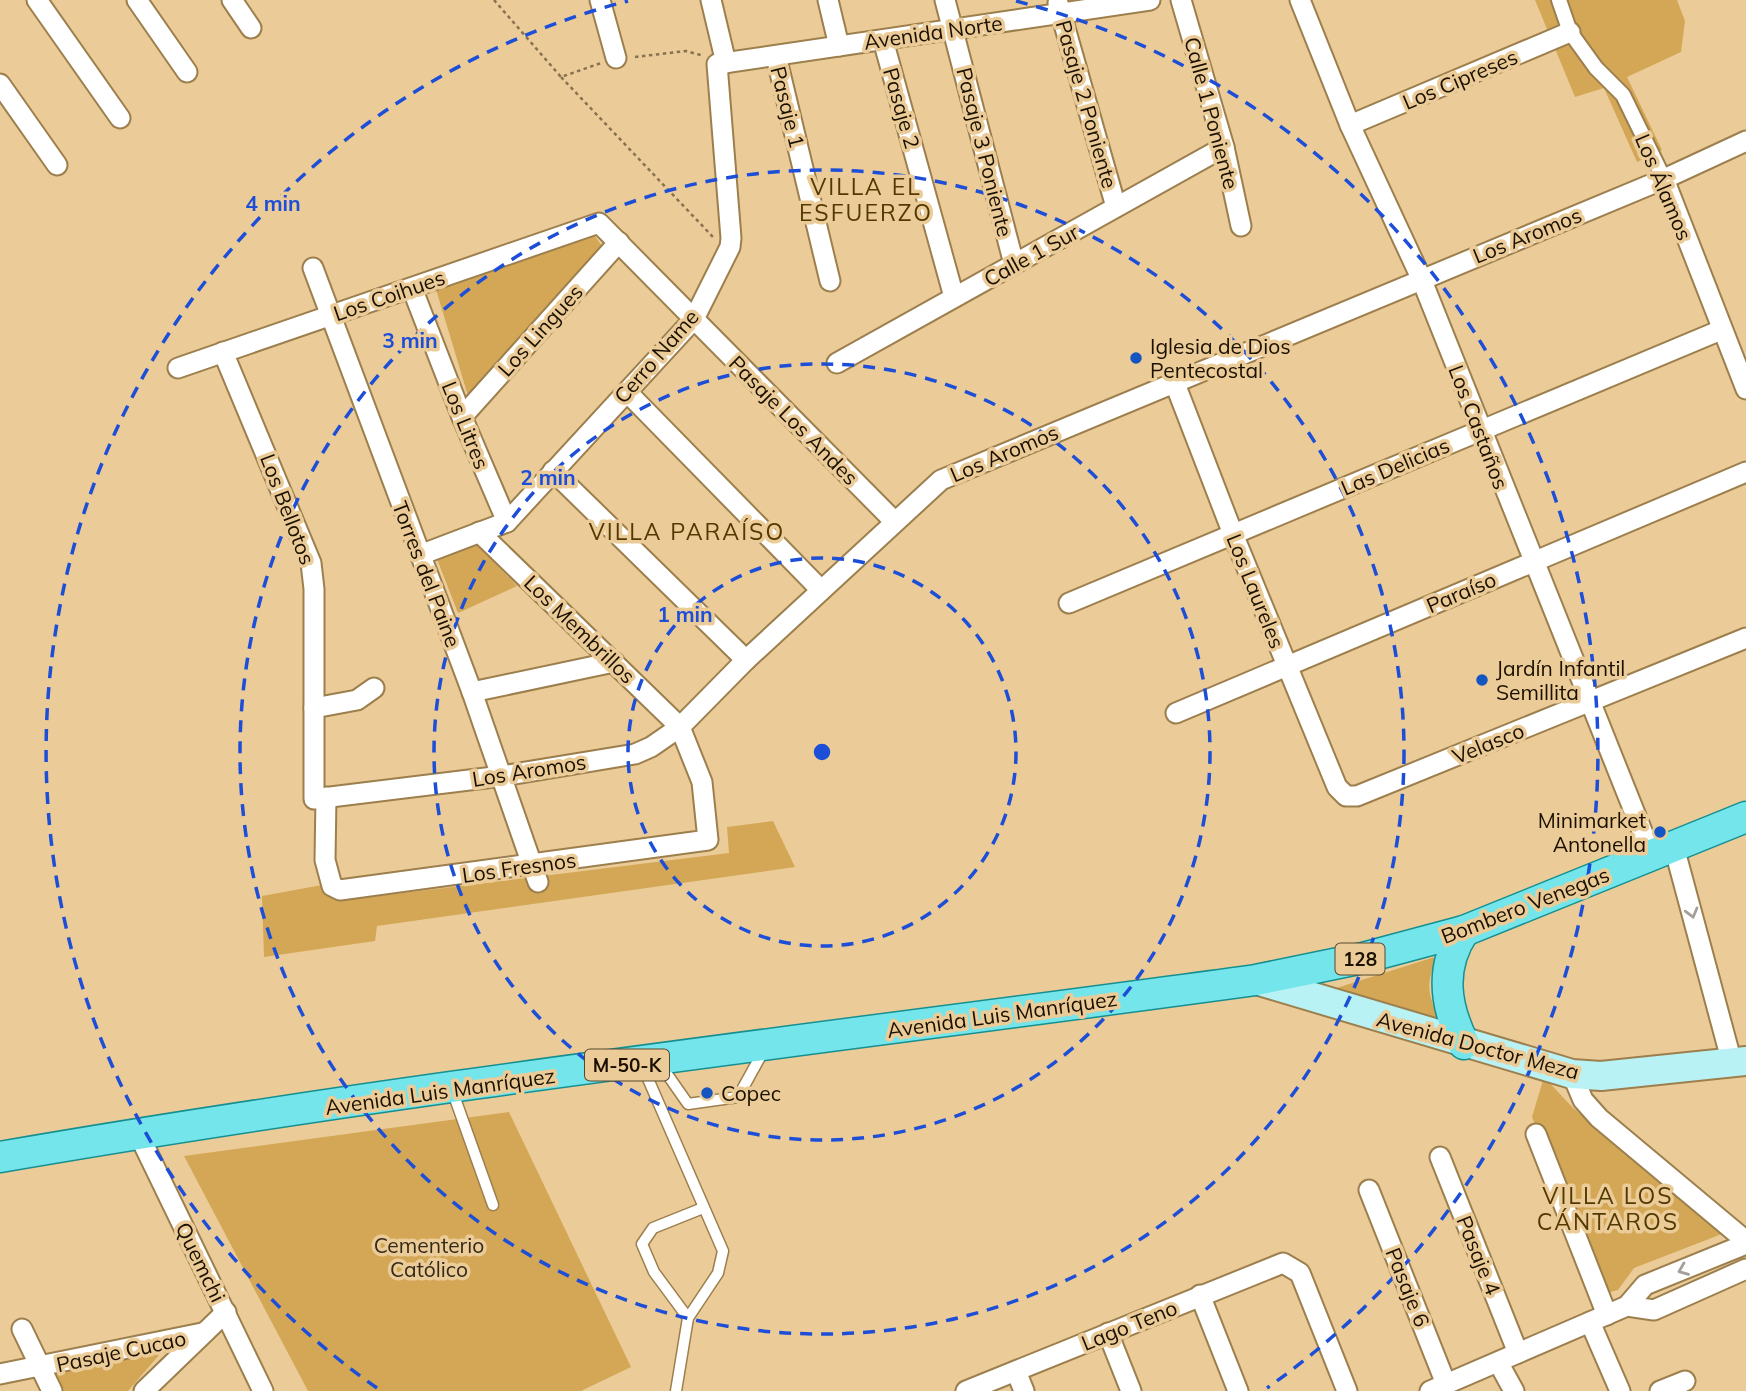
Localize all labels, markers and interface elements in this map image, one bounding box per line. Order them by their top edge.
street label: Avenida Norte [862,9,1004,55]
street label: Pasaje 2 Poniente [1051,17,1123,191]
street label: Calle 1 Poniente [1179,34,1245,192]
street label: Los Cipreses [1399,43,1521,115]
street label: Pasaje 1 [765,63,811,151]
street label: Pasaje 2 [878,64,926,152]
street label: Pasaje 3 Poniente [951,65,1019,239]
street label: Los Álamos [1630,130,1698,244]
district label: VILLA EL ESFUERZO [799,172,933,227]
text: 4 min [245,190,301,216]
street label: Los Aromos [1469,201,1585,269]
street label: Calle 1 Sur [979,218,1083,292]
street label: Los Coihues [330,264,448,326]
street label: Los Lingues [492,279,588,381]
street label: Cerro Name [608,304,704,408]
text: 3 min [382,327,438,353]
place label: Iglesia de Dios Pentecostal [1150,333,1291,383]
street label: Pasaje Los Andes [724,350,864,490]
marker: Iglesia de Dios Pentecostal [1128,350,1144,366]
street label: Los Castaños [1443,361,1515,493]
street label: Los Litres [437,377,495,473]
street label: Los Aromos [946,419,1062,487]
street label: Las Delicias [1337,431,1453,501]
street label: Los Bellotos [255,450,321,568]
text: 2 min [520,464,576,490]
street label: Torres del Paine [387,497,467,651]
district label: VILLA PARAÍSO [589,517,785,546]
street label: Los Laureles [1221,530,1291,652]
street label: Paraíso [1422,566,1500,618]
street label: Los Membrillos [519,569,641,689]
text: 1 min [657,601,713,627]
place label: Jardín Infantil Semillita [1496,655,1625,705]
marker: Jardín Infantil Semillita [1474,672,1490,688]
street label: Velasco [1448,717,1528,769]
centre of rings [810,740,834,764]
street label: Los Aromos [470,748,588,792]
place label: Minimarket Antonella [1538,807,1646,857]
marker: Minimarket Antonella [1652,824,1668,840]
street label: Los Fresnos [460,846,578,888]
street label: Bombero Venegas [1437,861,1613,949]
one-way arrow [1684,907,1698,919]
road number: 128 [1336,944,1384,974]
street label: Avenida Luis Manríquez [885,985,1119,1043]
street label: Avenida Doctor Meza [1374,1005,1582,1085]
road number: M-50-K [585,1050,669,1080]
street label: Avenida Luis Manríquez [323,1062,557,1120]
place label: Copec [721,1080,781,1106]
marker: Copec [699,1085,715,1101]
district label: VILLA LOS CÁNTAROS [1537,1181,1679,1236]
street label: Pasaje 4 [1451,1212,1507,1299]
street label: Quemchi [170,1218,232,1306]
park label: Cementerio Católico [374,1232,484,1282]
street label: Pasaje 6 [1380,1244,1436,1330]
one-way arrow [1677,1261,1689,1275]
street label: Lago Teno [1077,1294,1181,1356]
street label: Pasaje Cucao [54,1325,188,1377]

